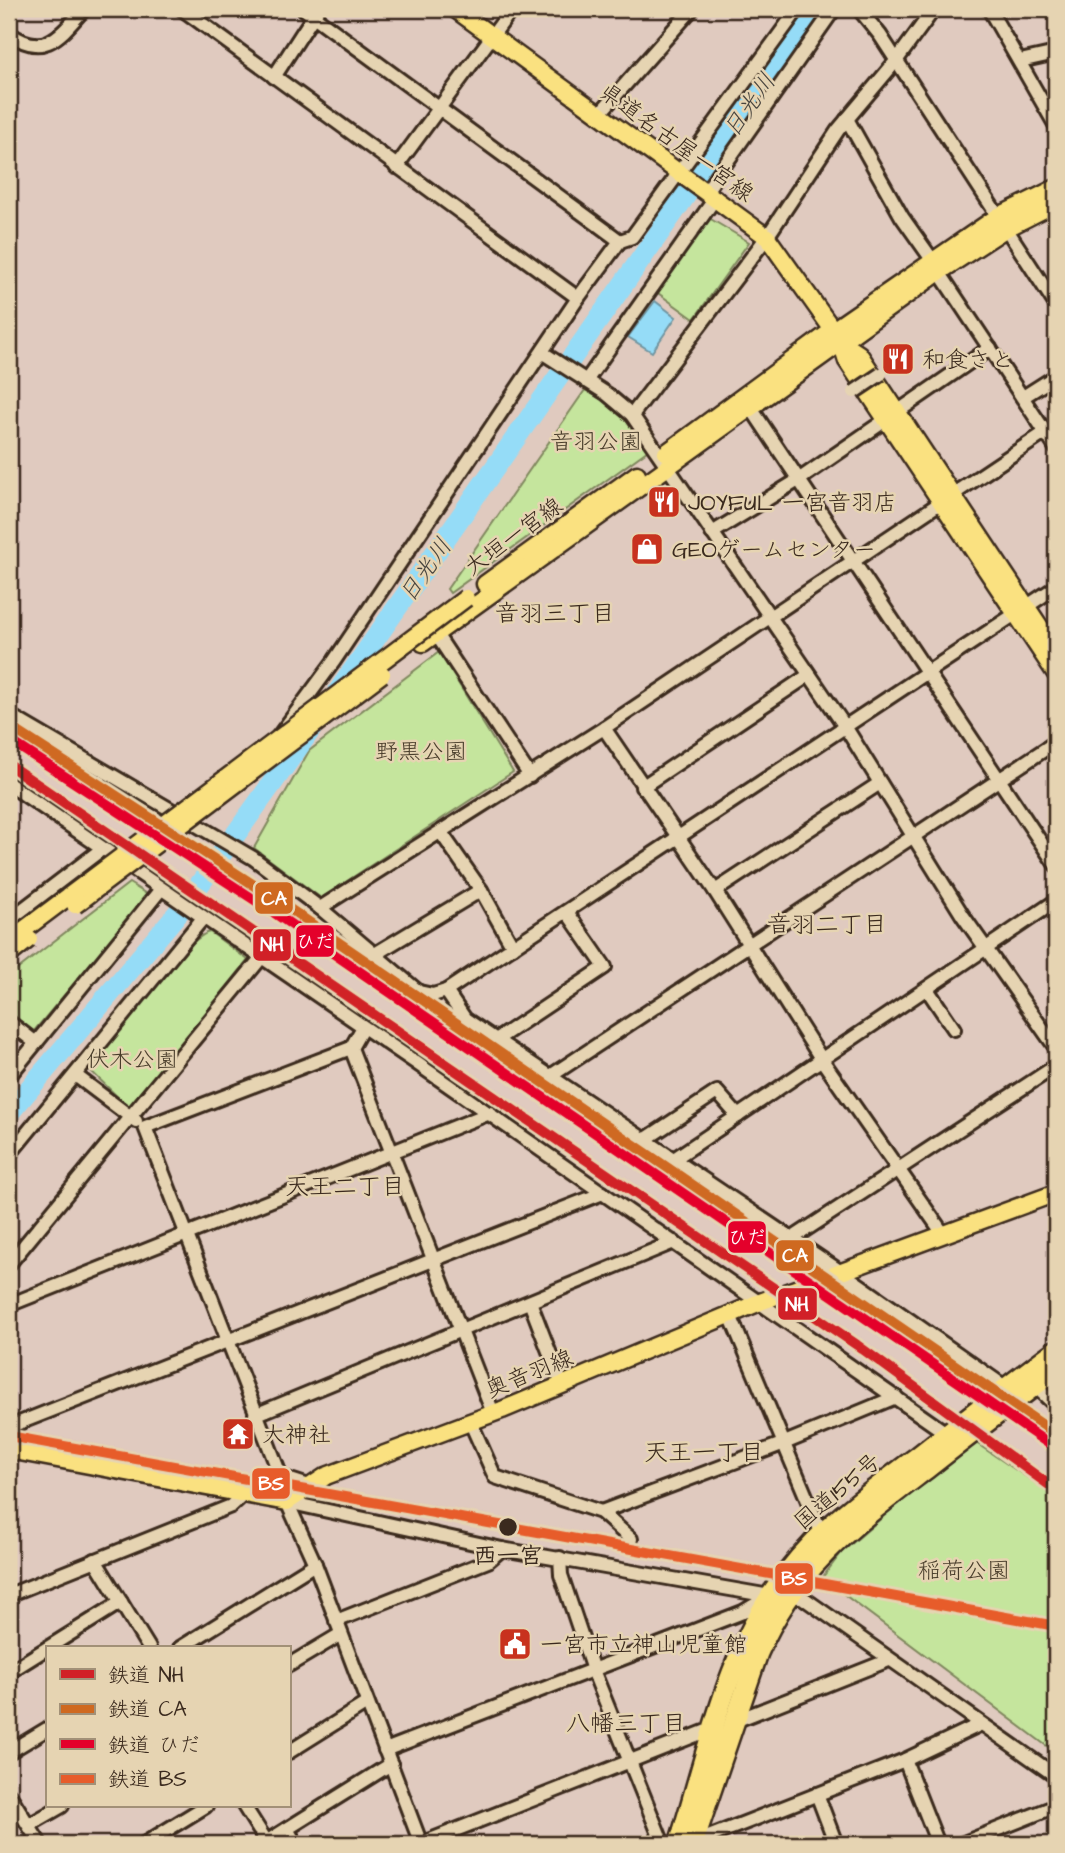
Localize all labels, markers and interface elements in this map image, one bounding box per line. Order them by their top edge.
water label: 日光川 [715,66,784,145]
street label: 県道名古屋一宮線 [593,76,760,210]
restaurant icon: 和食さと [879,340,917,378]
place label: 和食さと [922,344,1014,376]
park label: 音羽公園 [550,426,642,458]
restaurant icon: JOYFUL 一宮音羽店 [645,483,683,521]
place label: JOYFUL 一宮音羽店 [688,487,897,519]
street label: 大垣一宮線 [458,490,570,584]
shop icon: GEOゲームセンター [628,530,666,568]
water label: 日光川 [391,531,460,610]
place label: GEOゲームセンター [672,534,876,566]
district label: 音羽三丁目 [495,597,615,631]
park label: 野黒公園 [375,736,467,768]
line badge: CA [254,881,294,915]
text: CA [261,886,288,913]
district label: 音羽二丁目 [767,908,887,942]
line badge: ひだ [295,924,335,958]
line badge: NH [252,928,292,962]
text: ひだ [296,929,334,956]
text: NH [260,932,284,959]
park label: 伏木公園 [86,1044,178,1076]
district label: 天王二丁目 [285,1170,405,1204]
line badge: ひだ [727,1220,767,1254]
text: ひだ [728,1225,766,1252]
line badge: CA [775,1239,815,1272]
text: CA [782,1243,809,1270]
line badge: NH [777,1287,818,1321]
text: NH [785,1292,809,1319]
street label: 奥音羽線 [481,1342,578,1406]
temple icon: 大神社 [219,1415,257,1453]
place label: 大神社 [262,1419,331,1451]
district label: 天王一丁目 [644,1436,764,1470]
street label: 国道155号 [787,1446,888,1538]
line badge: BS [251,1467,291,1500]
text: BS [258,1471,284,1498]
marker: 西一宮 [497,1516,519,1538]
place label: 西一宮 [474,1540,543,1572]
park label: 稲荷公園 [918,1555,1010,1587]
line badge: BS [774,1562,814,1595]
text: BS [781,1566,807,1593]
public building icon: 一宮市立神山児童館 [496,1625,534,1663]
place label: 一宮市立神山児童館 [540,1629,747,1661]
legend [46,1646,290,1808]
text: 鉄道 NH [108,1661,185,1690]
text: 鉄道 CA [108,1695,187,1724]
district label: 八幡三丁目 [566,1707,686,1741]
text: 鉄道 ひだ [108,1731,200,1760]
text: 鉄道 BS [108,1765,187,1794]

